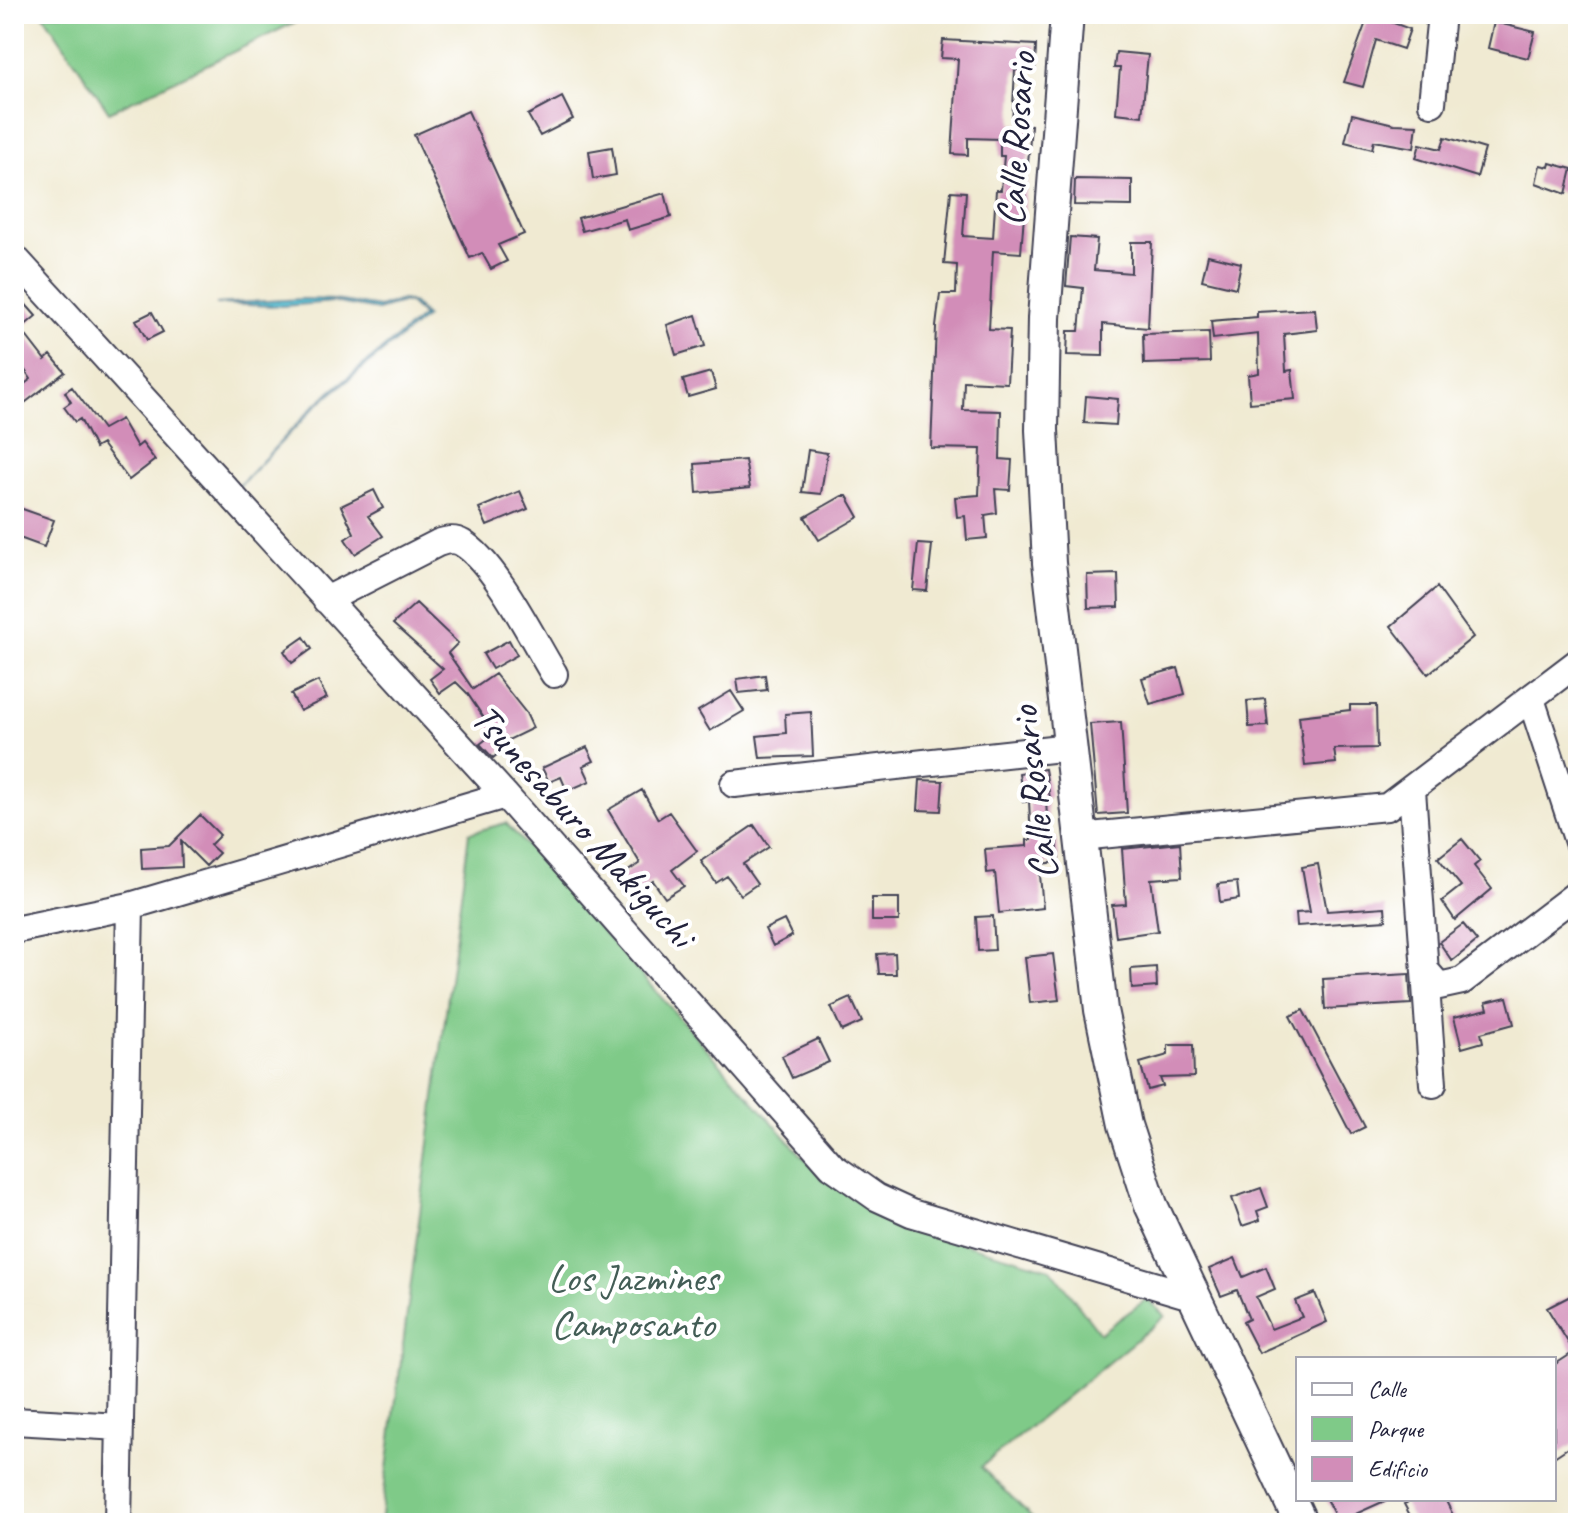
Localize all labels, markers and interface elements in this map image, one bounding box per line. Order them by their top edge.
street label: Calle Rosario [985,49,1047,227]
street label: Tsunesaburo Makiguchi [461,694,709,961]
street label: Calle Rosario [998,702,1069,882]
park label: Los Jazmines Camposanto [548,1253,721,1349]
legend [1296,1357,1556,1501]
text: Calle [1368,1374,1408,1404]
text: Parque [1368,1414,1425,1444]
text: Edificio [1368,1454,1429,1484]

